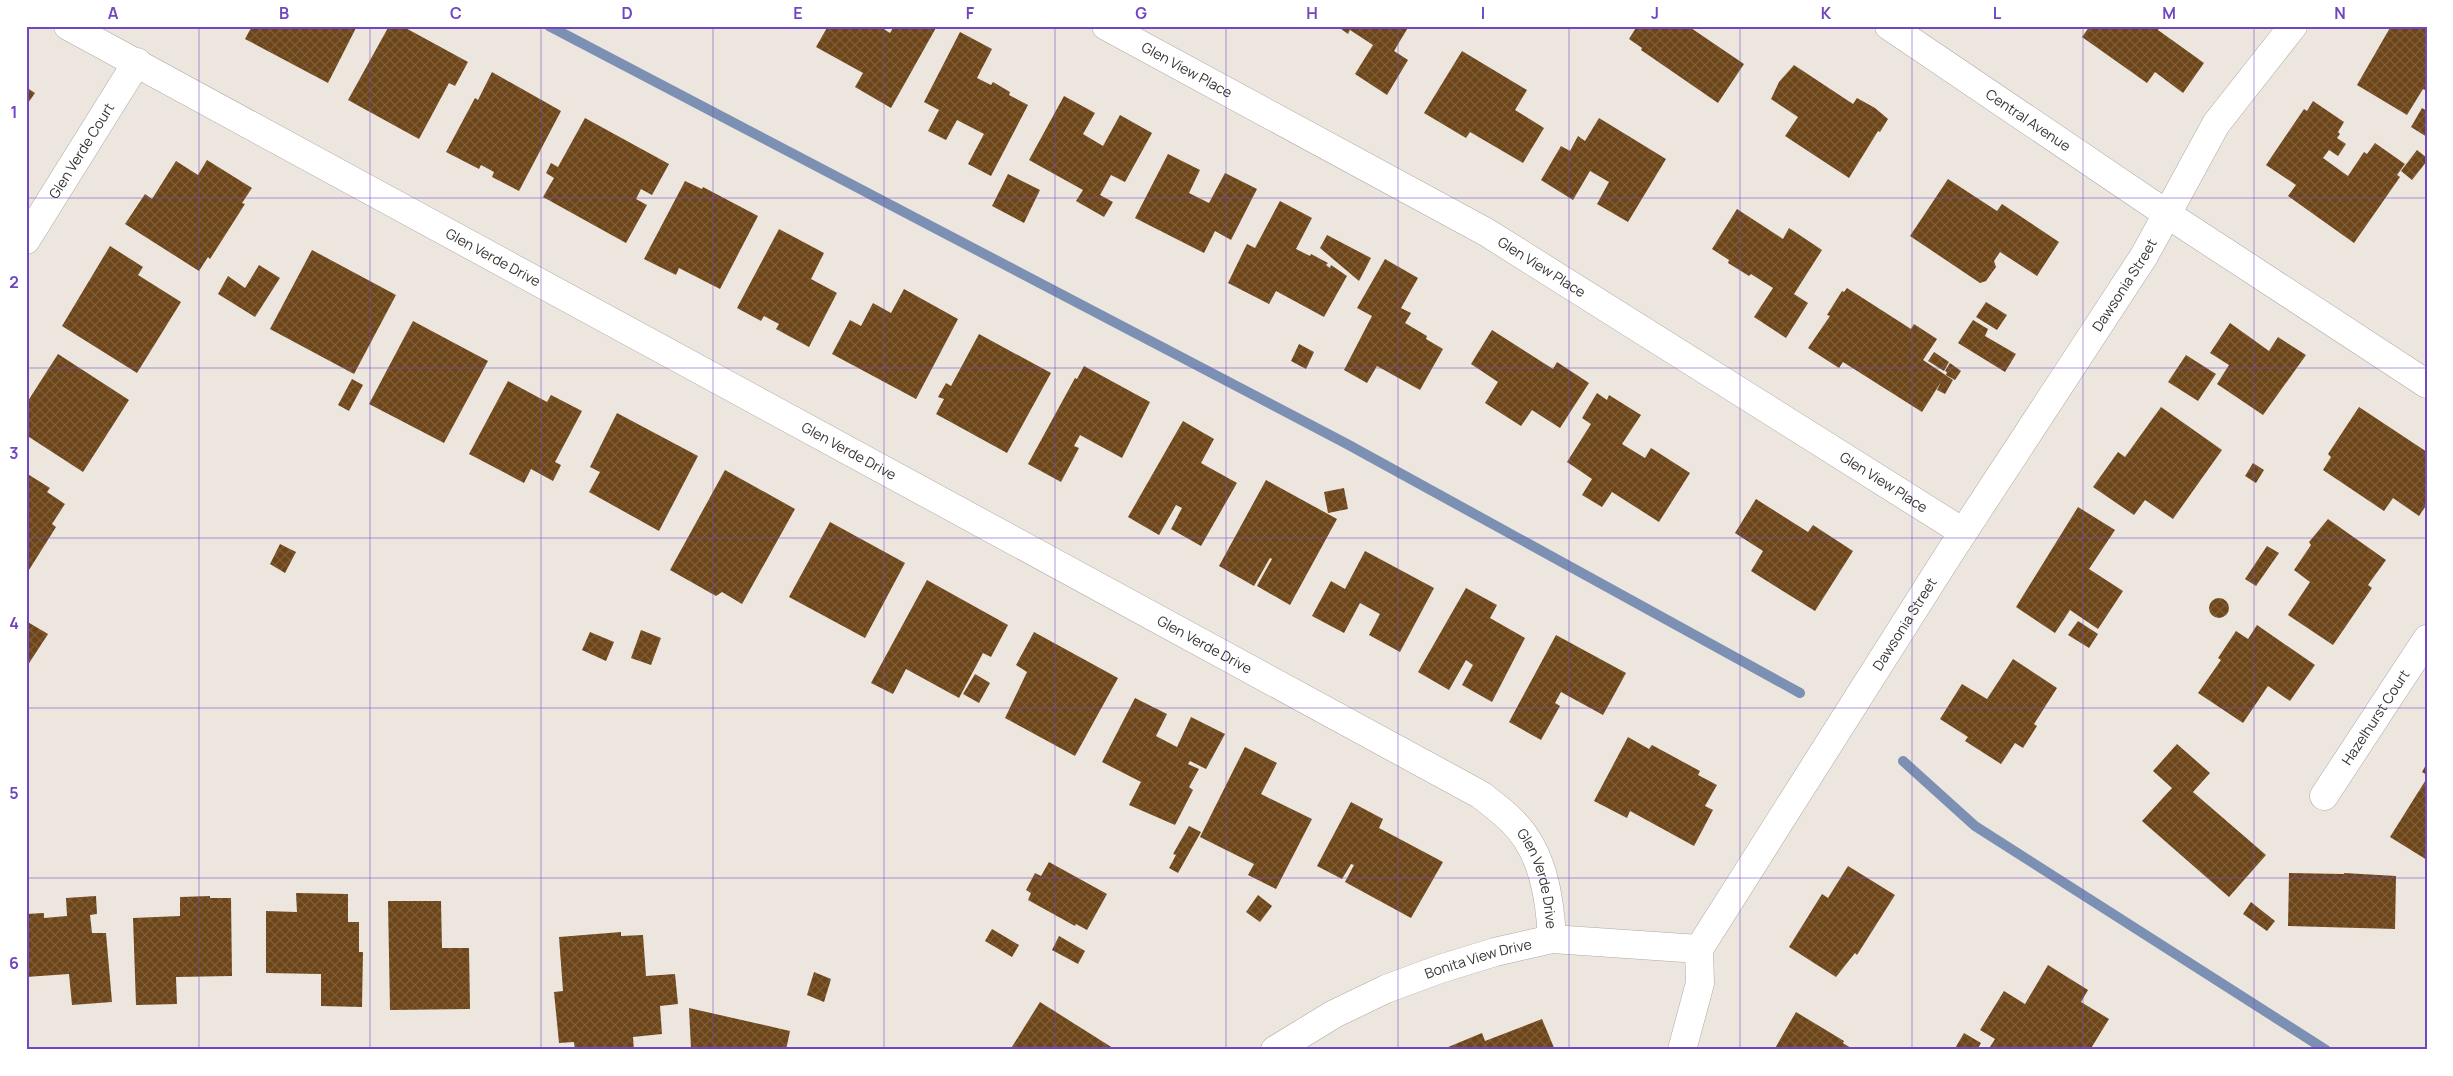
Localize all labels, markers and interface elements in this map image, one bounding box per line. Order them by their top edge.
text: A [108,2,119,24]
text: B [279,2,289,24]
text: C [450,2,462,24]
text: D [621,2,633,24]
text: E [793,2,803,24]
text: F [966,2,975,24]
text: G [1135,2,1147,24]
text: H [1306,2,1318,24]
text: I [1481,2,1485,24]
text: J [1651,2,1659,24]
text: K [1821,2,1832,24]
text: L [1993,2,2002,24]
text: M [2162,2,2176,24]
text: N [2334,2,2346,24]
street label: Glen View Place [1138,37,1236,102]
street label: Central Avenue [1982,84,2075,155]
street label: Glen Verde Court [44,99,118,202]
text: 1 [10,101,18,123]
street label: Glen Verde Drive [443,223,544,290]
street label: Glen View Place [1494,232,1590,301]
street label: Dawsonia Street [2087,235,2161,335]
text: 2 [9,271,19,293]
street label: Glen Verde Drive [798,417,900,484]
text: 3 [9,442,19,464]
street label: Glen View Place [1836,447,1931,516]
street label: Dawsonia Street [1868,573,1941,674]
street label: Glen Verde Drive [1154,611,1256,678]
text: 4 [9,612,19,634]
street label: Hazelhurst Court [2337,666,2414,768]
text: 5 [9,782,19,804]
street label: Glen Verde Drive [1513,824,1561,930]
street label: Bonita View Drive [1422,934,1533,983]
text: 6 [9,952,19,974]

